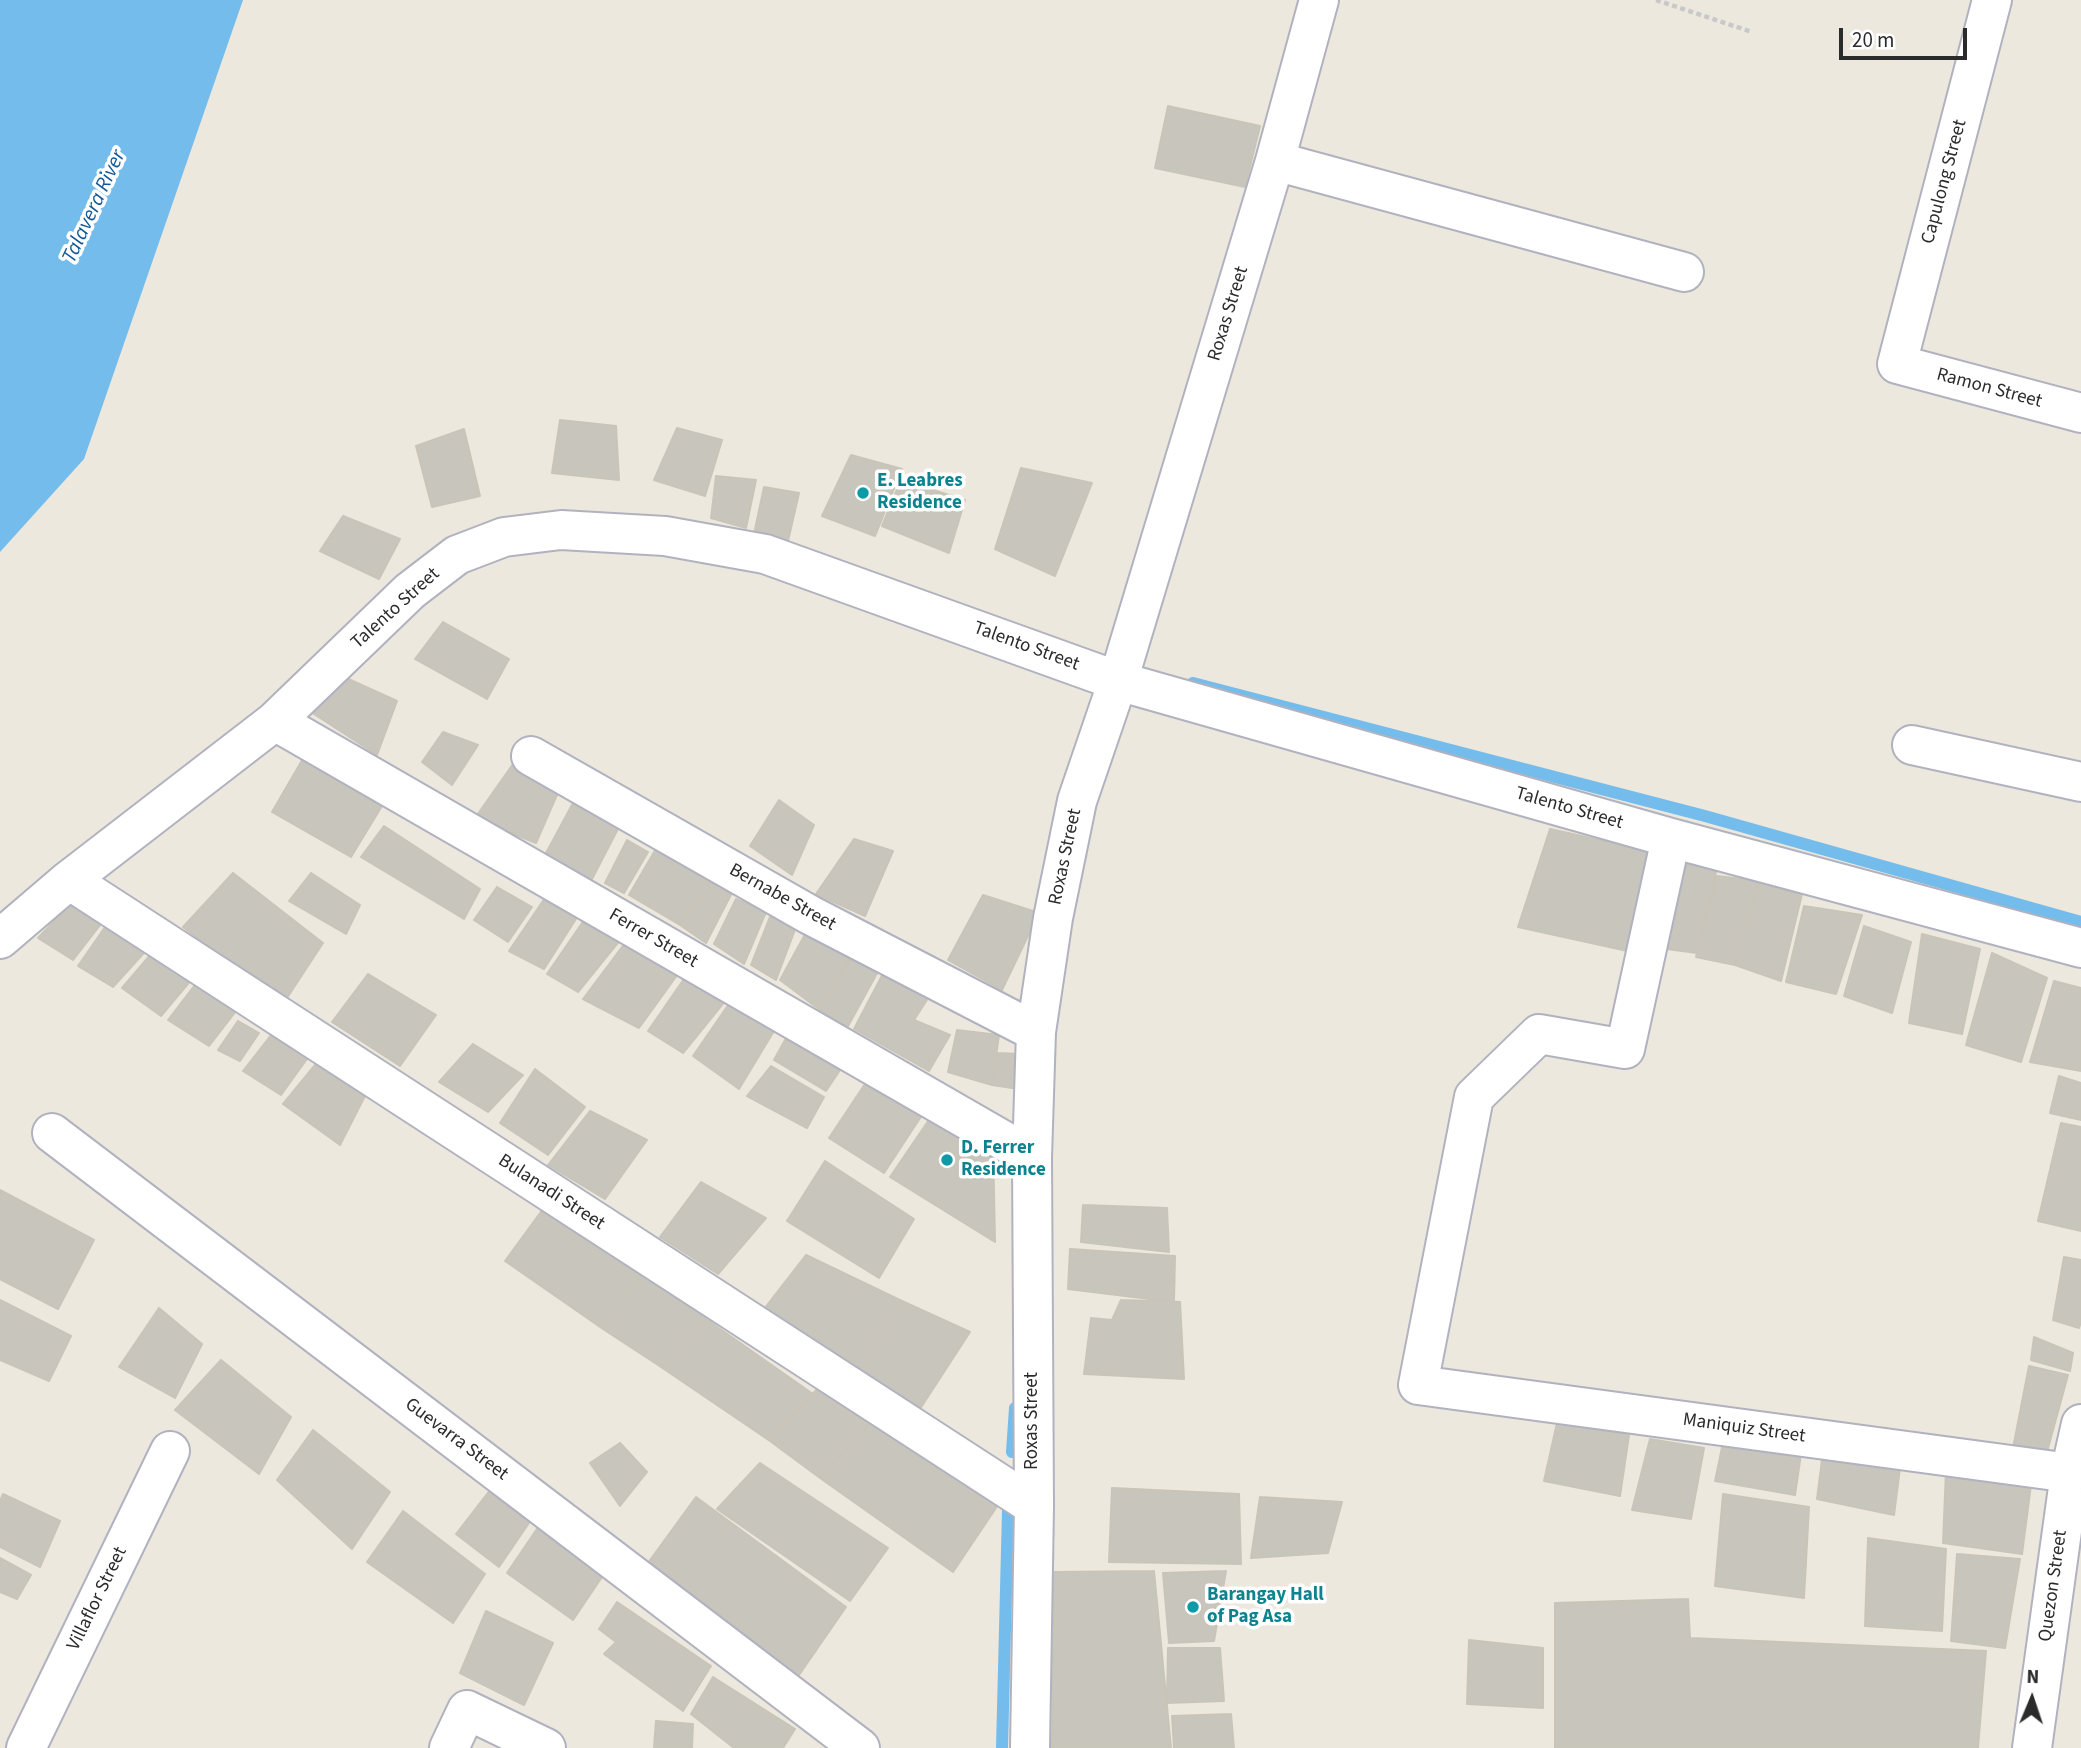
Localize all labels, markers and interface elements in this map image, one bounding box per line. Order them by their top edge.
scale bar [1843,14,1971,58]
text: 20 m [1852,25,1894,55]
street label: Capulong Street [1917,117,1973,247]
water label: Talavera River [58,146,132,268]
street label: Roxas Street [1204,264,1254,364]
street label: Ramon Street [1934,364,2044,414]
place label: E. Leabres Residence [877,471,963,515]
marker: E. Leabres Residence [855,485,871,501]
street label: Talento Street [347,563,445,655]
street label: Talento Street [970,617,1082,677]
street label: Talento Street [1513,783,1625,835]
street label: Roxas Street [1045,807,1087,907]
street label: Bernabe Street [725,859,839,937]
street label: Ferrer Street [604,904,702,974]
place label: D. Ferrer Residence [961,1138,1046,1182]
street label: Bulanadi Street [493,1150,609,1236]
marker: D. Ferrer Residence [939,1152,955,1168]
street label: Roxas Street [1022,1372,1044,1470]
street label: Guevarra Street [400,1394,512,1486]
street label: Maniquiz Street [1681,1409,1807,1449]
street label: Quezon Street [2035,1529,2073,1643]
street label: Villaflor Street [63,1543,133,1655]
place label: Barangay Hall of Pag Asa [1207,1585,1324,1629]
marker: Barangay Hall of Pag Asa [1185,1599,1201,1615]
north arrow [1997,1664,2067,1734]
text: N [2026,1664,2040,1691]

